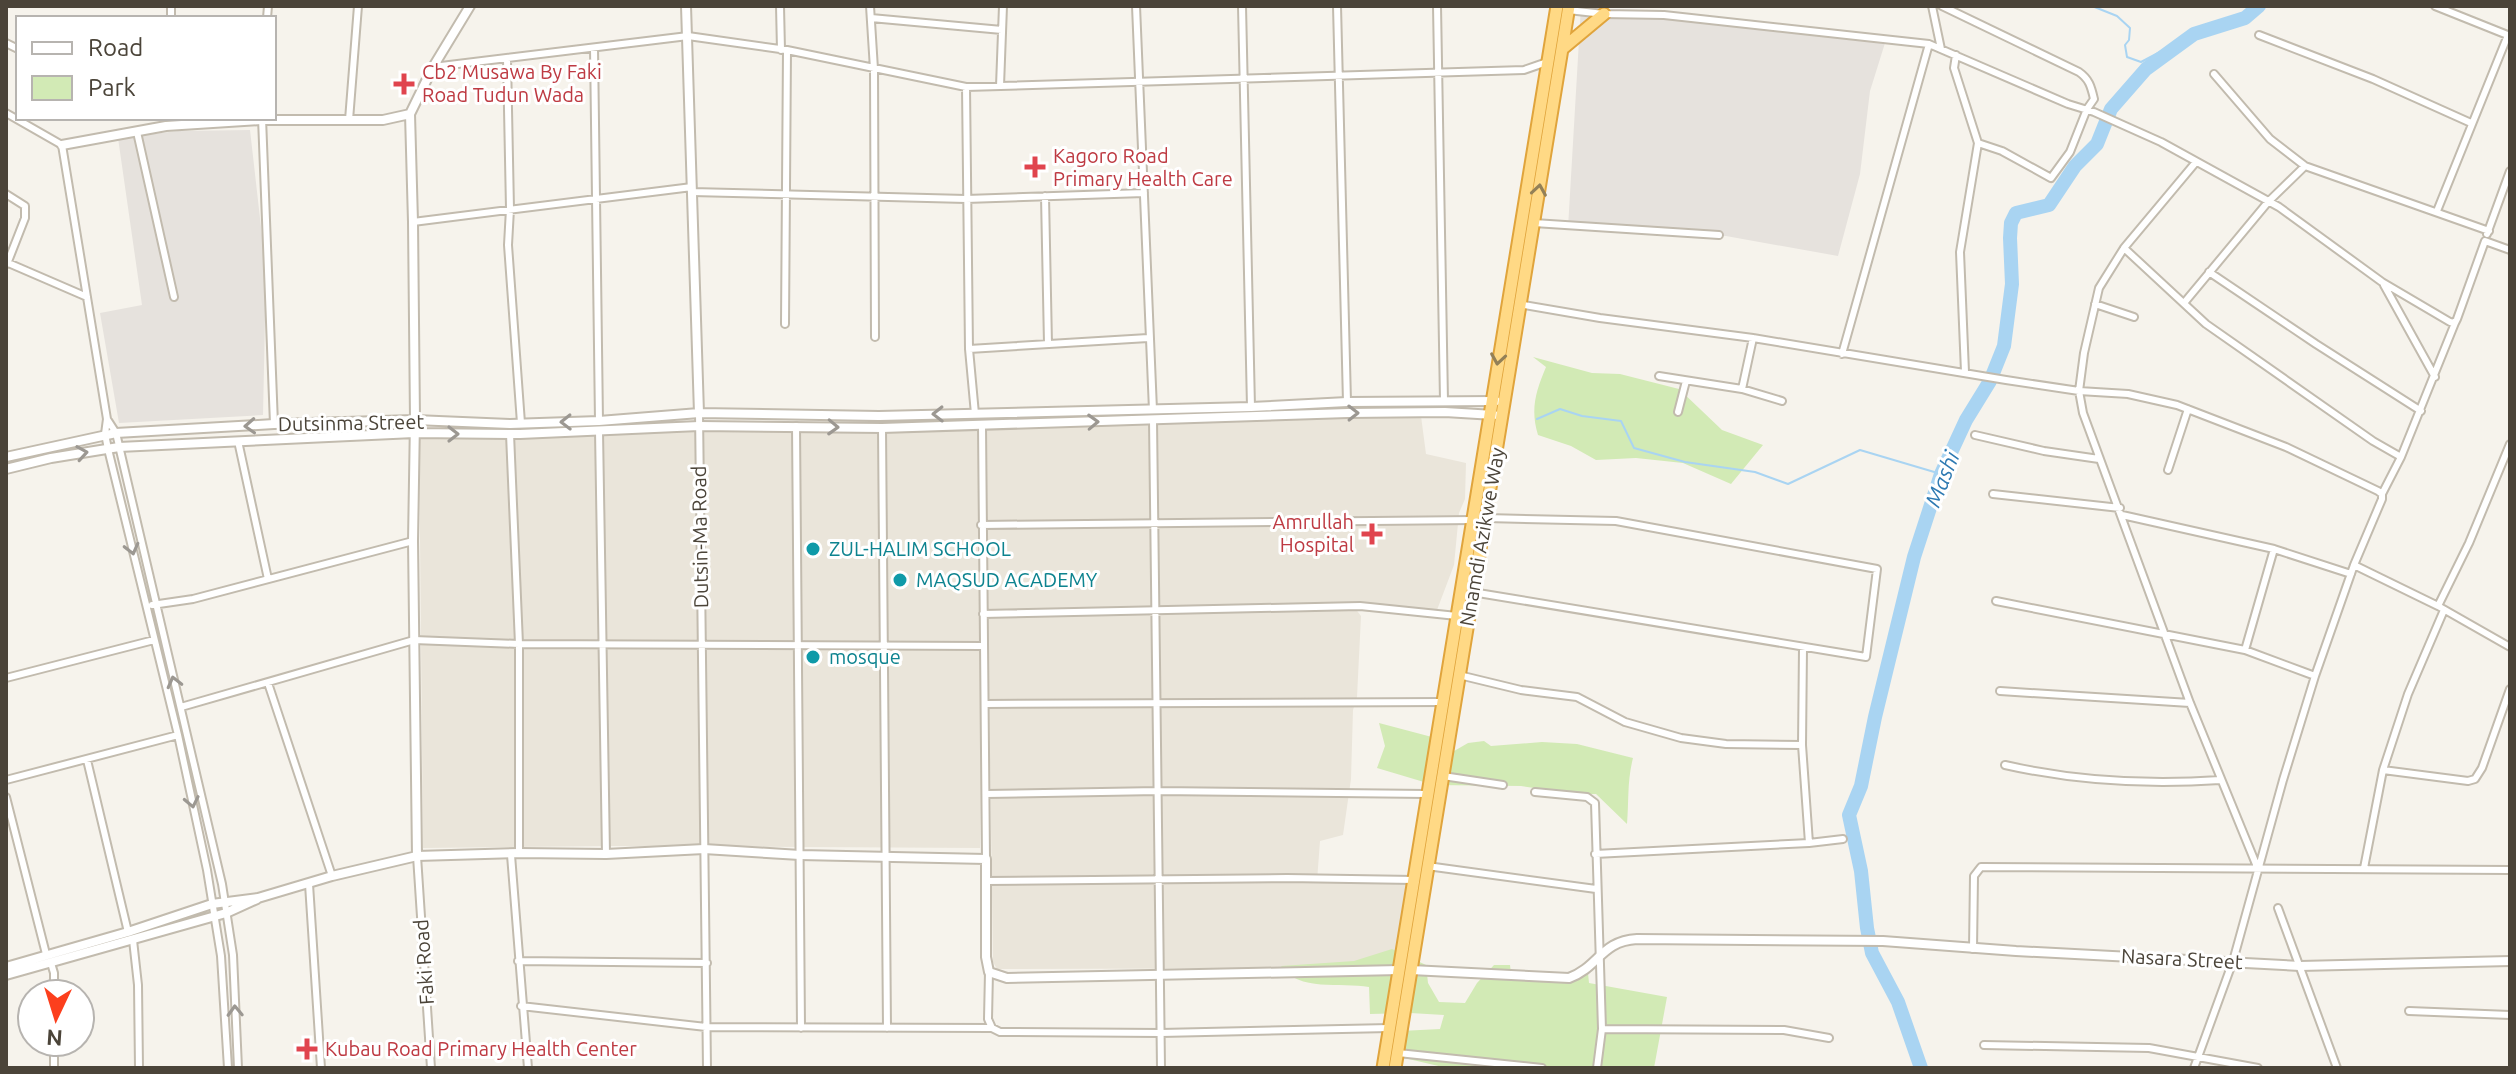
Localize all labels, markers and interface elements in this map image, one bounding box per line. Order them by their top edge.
legend [16,16,276,120]
text: Road [88,34,143,61]
place label: Cb2 Musawa By Faki Road Tudun Wada [422,60,602,106]
marker: Cb2 Musawa By Faki Road Tudun Wada [393,73,415,95]
text: Park [88,74,136,101]
place label: Kagoro Road Primary Health Care [1053,144,1233,190]
marker: Kagoro Road Primary Health Care [1024,156,1046,178]
one-way arrow [1530,183,1547,197]
one-way arrow [1491,352,1508,366]
one-way arrow [1347,405,1360,422]
one-way arrow [931,406,944,423]
street label: Dutsinma Street [278,410,424,435]
one-way arrow [1087,413,1100,430]
one-way arrow [559,414,572,431]
one-way arrow [243,417,256,434]
one-way arrow [827,418,840,436]
one-way arrow [447,425,460,443]
one-way arrow [75,445,89,462]
street label: Nnamdi Azikwe Way [1454,445,1509,628]
water label: Mashi [1919,446,1964,510]
street label: Dutsin-Ma Road [687,466,712,608]
place label: Amrullah Hospital [1273,510,1354,556]
marker: Amrullah Hospital [1361,523,1383,545]
place label: ZUL-HALIM SCHOOL [829,537,1011,560]
marker: ZUL-HALIM SCHOOL [804,540,822,558]
one-way arrow [123,542,140,556]
place label: MAQSUD ACADEMY [916,568,1098,591]
marker: MAQSUD ACADEMY [891,571,909,589]
place label: mosque [829,645,901,668]
marker: mosque [804,648,822,666]
one-way arrow [167,676,184,690]
one-way arrow [183,795,200,809]
street label: Faki Road [409,918,438,1006]
street label: Nasara Street [2121,944,2244,973]
north arrow [16,978,96,1058]
one-way arrow [226,1004,244,1017]
text: N [46,1025,64,1051]
place label: Kubau Road Primary Health Center [325,1037,637,1060]
marker: Kubau Road Primary Health Center [296,1038,318,1060]

